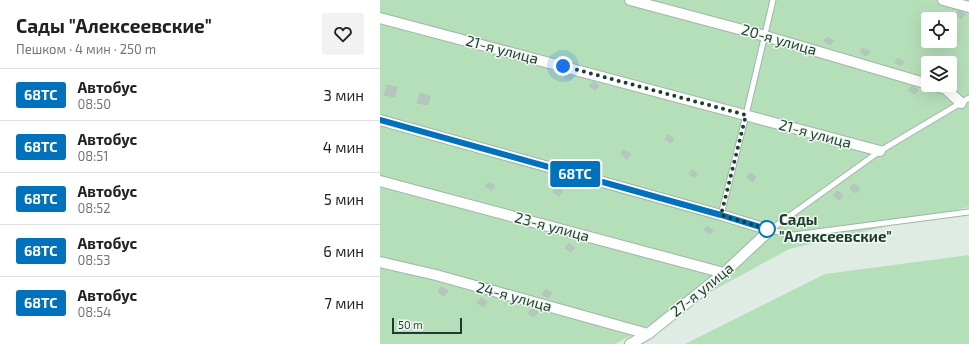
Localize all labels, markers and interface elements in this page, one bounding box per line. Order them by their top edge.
map controls [921,12,957,92]
button: locate [921,12,957,48]
button: heart [322,13,364,55]
text: Сады "Алексеевские" [16,14,212,37]
street label: 20-я улица [739,20,819,59]
street label: 21-я улица [464,31,541,68]
text: Пешком · 4 мин · 250 m [16,41,156,57]
your location [553,56,573,76]
button: layers [921,56,957,92]
text: Автобус [78,78,137,96]
text: 68ТС [24,86,58,103]
text: 3 мин [324,86,364,104]
text: 08:50 [78,96,111,112]
street label: 21-я улица [777,115,854,152]
text: Автобус [78,130,137,148]
text: 68ТС [24,138,58,155]
text: 4 мин [323,138,364,156]
text: 08:51 [78,148,108,164]
line badge: 68ТС [547,161,603,187]
text: 68ТС [558,165,592,182]
text: Автобус [78,182,137,200]
text: 68ТС [24,190,58,207]
text: 5 мин [324,190,364,208]
text: 08:52 [78,200,111,216]
street label: 23-я улица [513,207,592,246]
place label: Сады "Алексеевские" [779,210,892,245]
marker: Сады "Алексеевские" [758,220,776,238]
text: Автобус [78,234,137,252]
text: 68ТС [24,242,58,259]
text: 6 мин [323,242,364,260]
text: 08:53 [78,252,111,268]
street label: 27-я улица [666,258,737,321]
street label: 24-я улица [474,277,554,316]
text: Автобус [78,286,137,304]
text: 68ТС [24,294,58,311]
text: 7 мин [324,294,364,312]
text: 08:54 [78,304,111,320]
scale bar [392,316,462,335]
text: 50 m [398,318,423,331]

